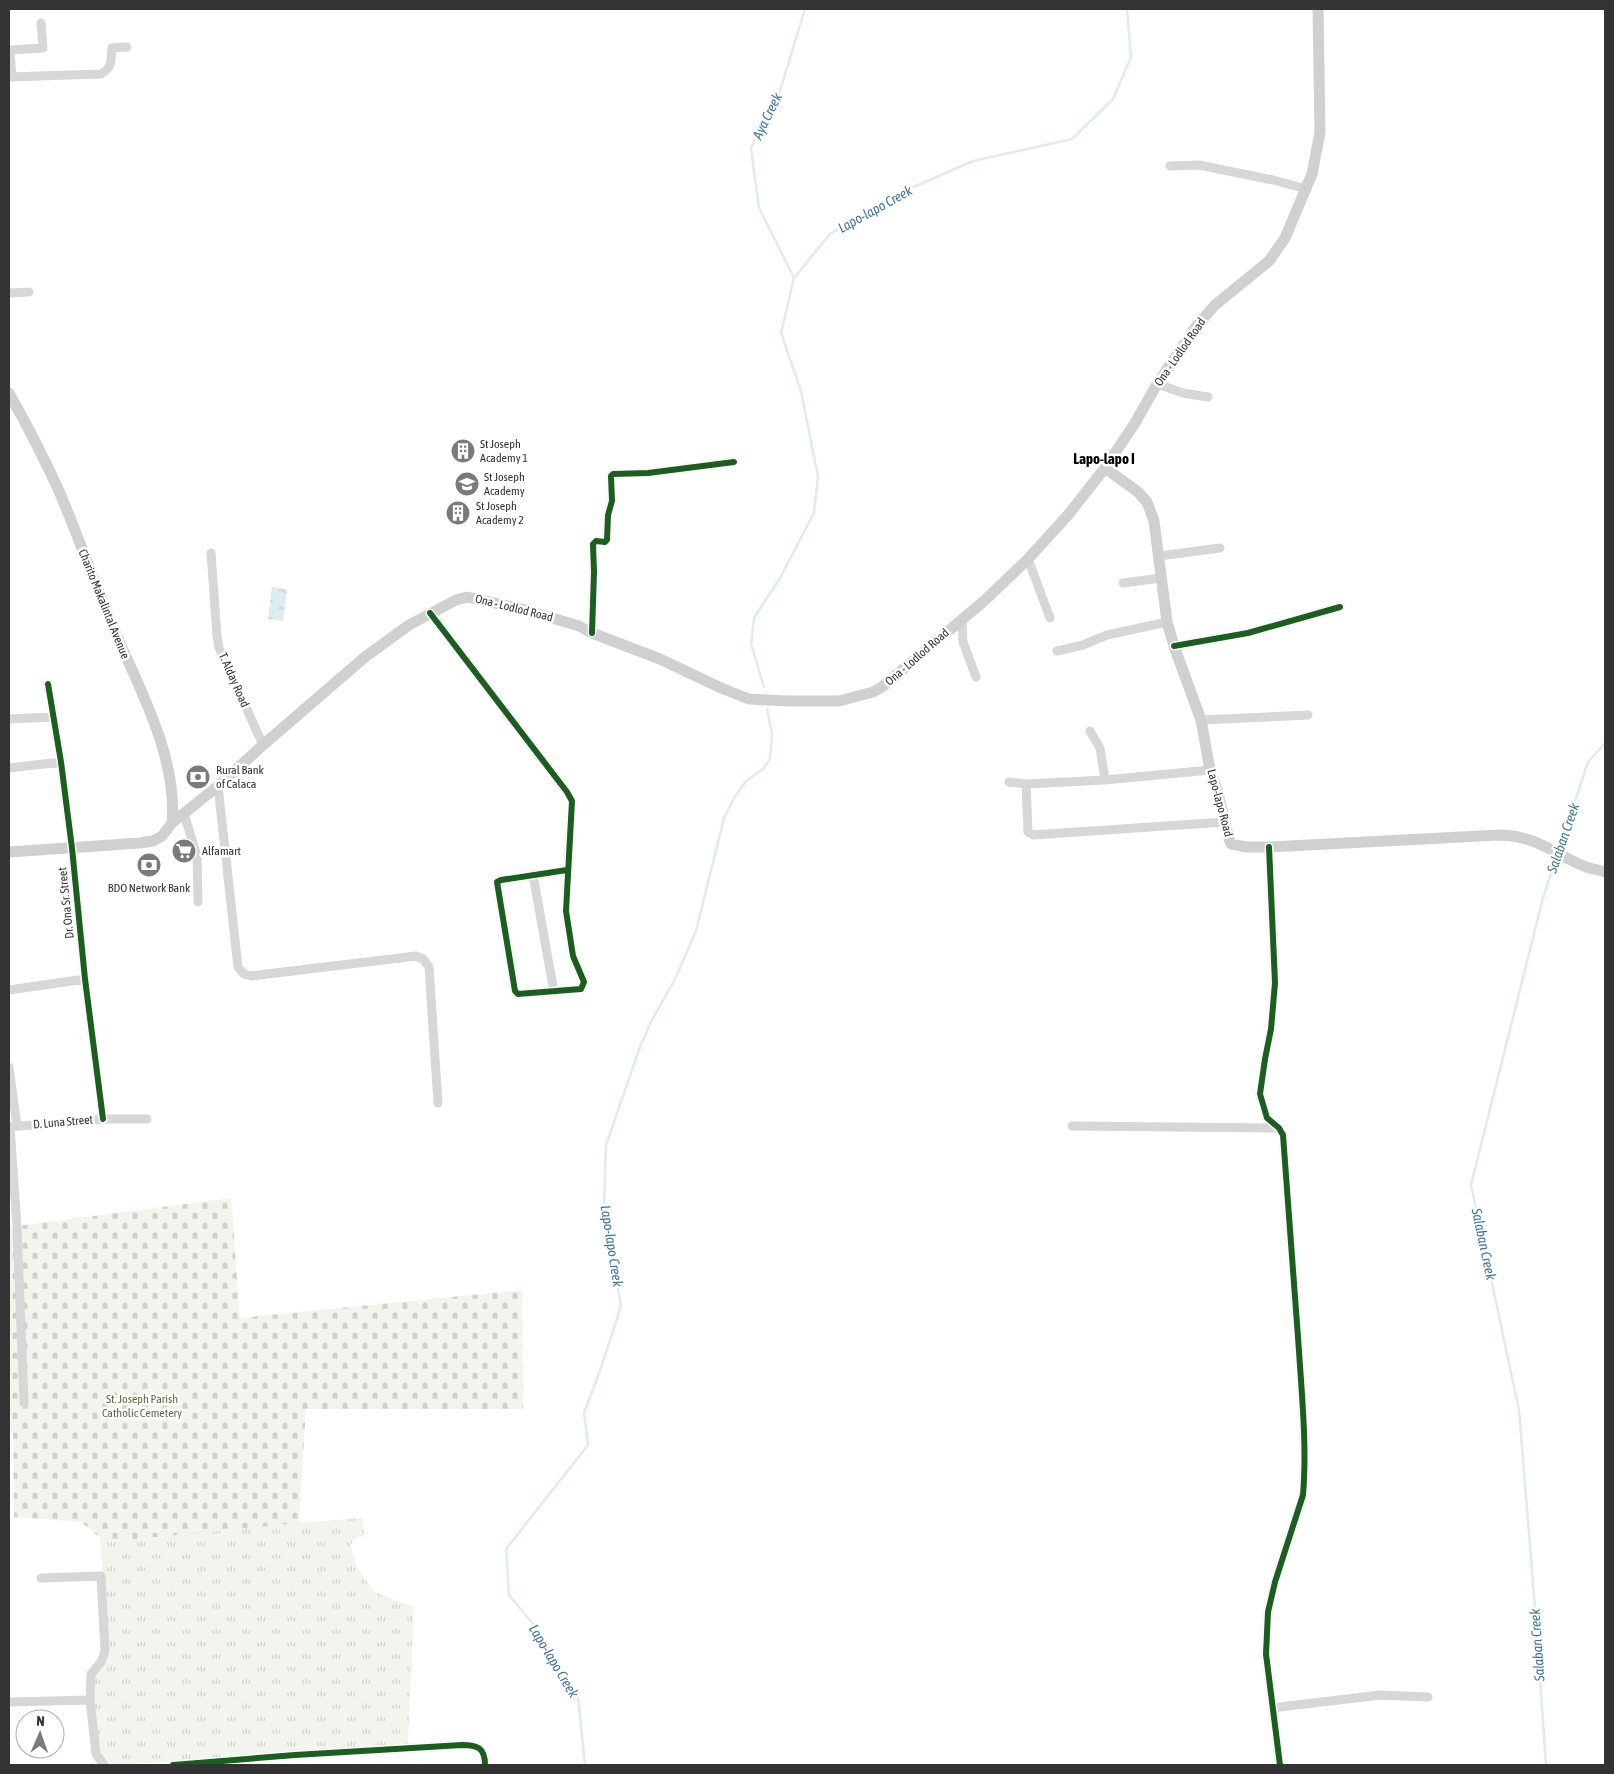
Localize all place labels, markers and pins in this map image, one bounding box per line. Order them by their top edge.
place label: St Joseph Academy 1 [480,437,528,465]
building icon: St Joseph Academy 1 [450,438,476,464]
place label: St Joseph Academy [484,470,525,498]
school or university icon: St Joseph Academy [454,471,480,497]
place label: St Joseph Academy 2 [476,499,524,527]
building icon: St Joseph Academy 2 [445,500,471,526]
place label: Rural Bank of Calaca [216,763,265,791]
bank icon: Rural Bank of Calaca [185,764,211,790]
supermarket icon: Alfamart [171,838,197,864]
place label: Alfamart [202,844,242,858]
bank icon: BDO Network Bank [136,852,162,878]
place label: BDO Network Bank [108,881,191,895]

